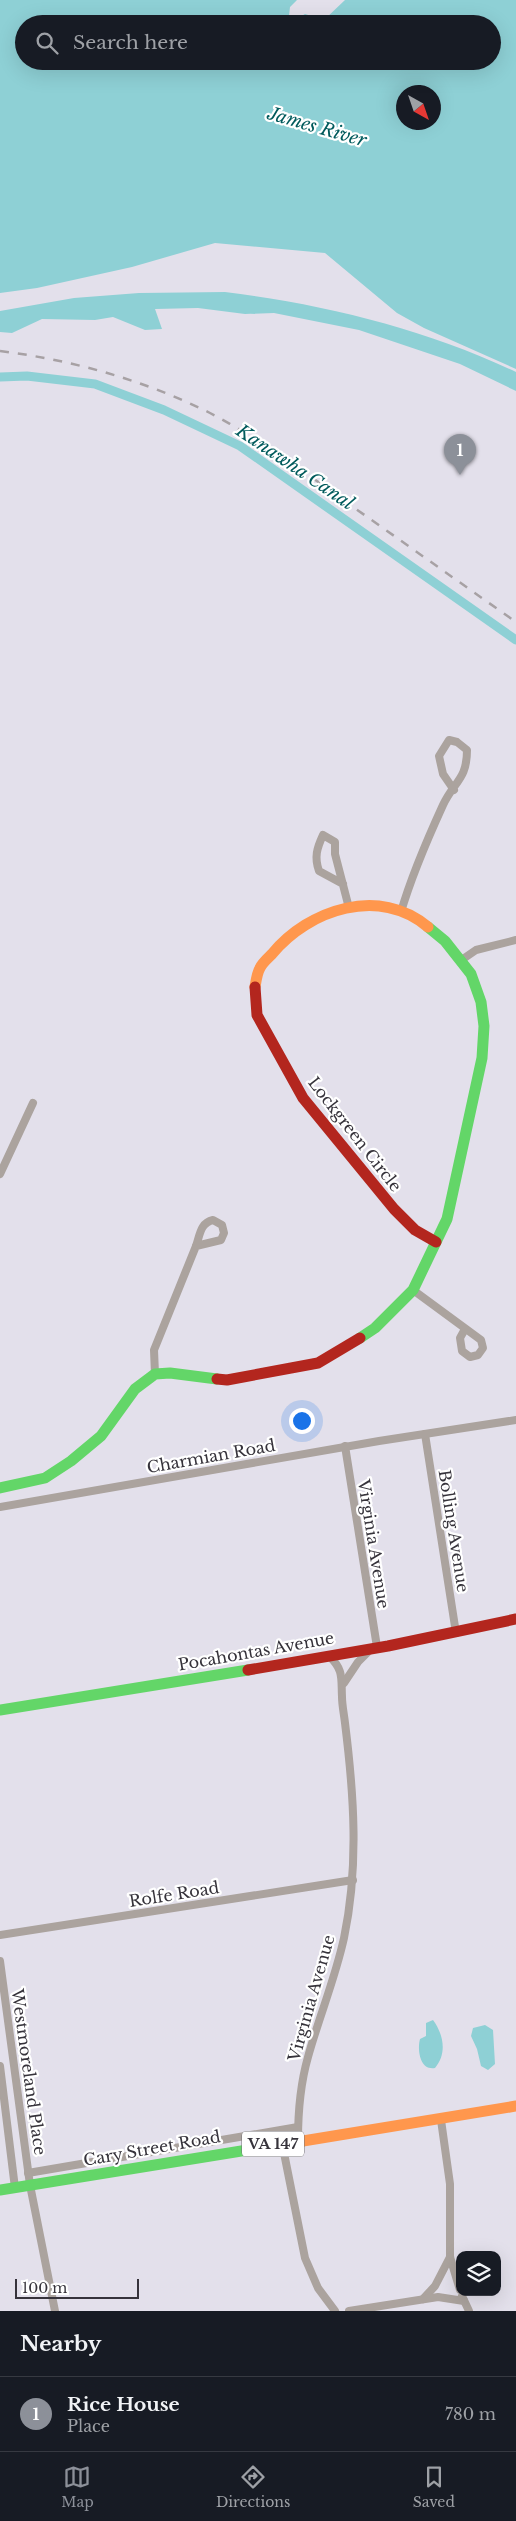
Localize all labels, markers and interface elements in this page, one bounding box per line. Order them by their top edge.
search box [15,15,501,70]
icon: search [33,29,61,57]
text: Search here [73,31,188,54]
north arrow [396,85,441,130]
water label: James River [264,102,369,152]
water label: Kanawha Canal [231,419,358,515]
pin: 1 [444,434,476,475]
street label: Lockgreen Circle [304,1073,406,1195]
your location [289,1408,315,1434]
street label: Charmian Road [145,1435,277,1477]
street label: Bolling Avenue [434,1468,474,1594]
street label: Virginia Avenue [354,1477,394,1610]
street label: Pocahontas Avenue [176,1627,336,1675]
street label: Rolfe Road [128,1877,221,1911]
street label: Virginia Avenue [283,1932,339,2064]
street label: Westmoreland Place [7,1987,51,2156]
street label: Cary Street Road [82,2126,222,2170]
road number: VA 147 [242,2132,304,2156]
map controls [456,2251,501,2296]
button: layers [456,2251,501,2296]
scale bar [15,2276,139,2299]
text: 100 m [22,2279,67,2297]
text: Nearby [20,2331,101,2357]
text: Rice House [67,2393,180,2416]
text: 1 [33,2404,39,2424]
text: 780 m [445,2404,496,2424]
text: Place [67,2416,110,2436]
tab: Map [61,2463,94,2511]
tab: Directions [216,2463,290,2511]
tab: Saved [413,2463,455,2511]

